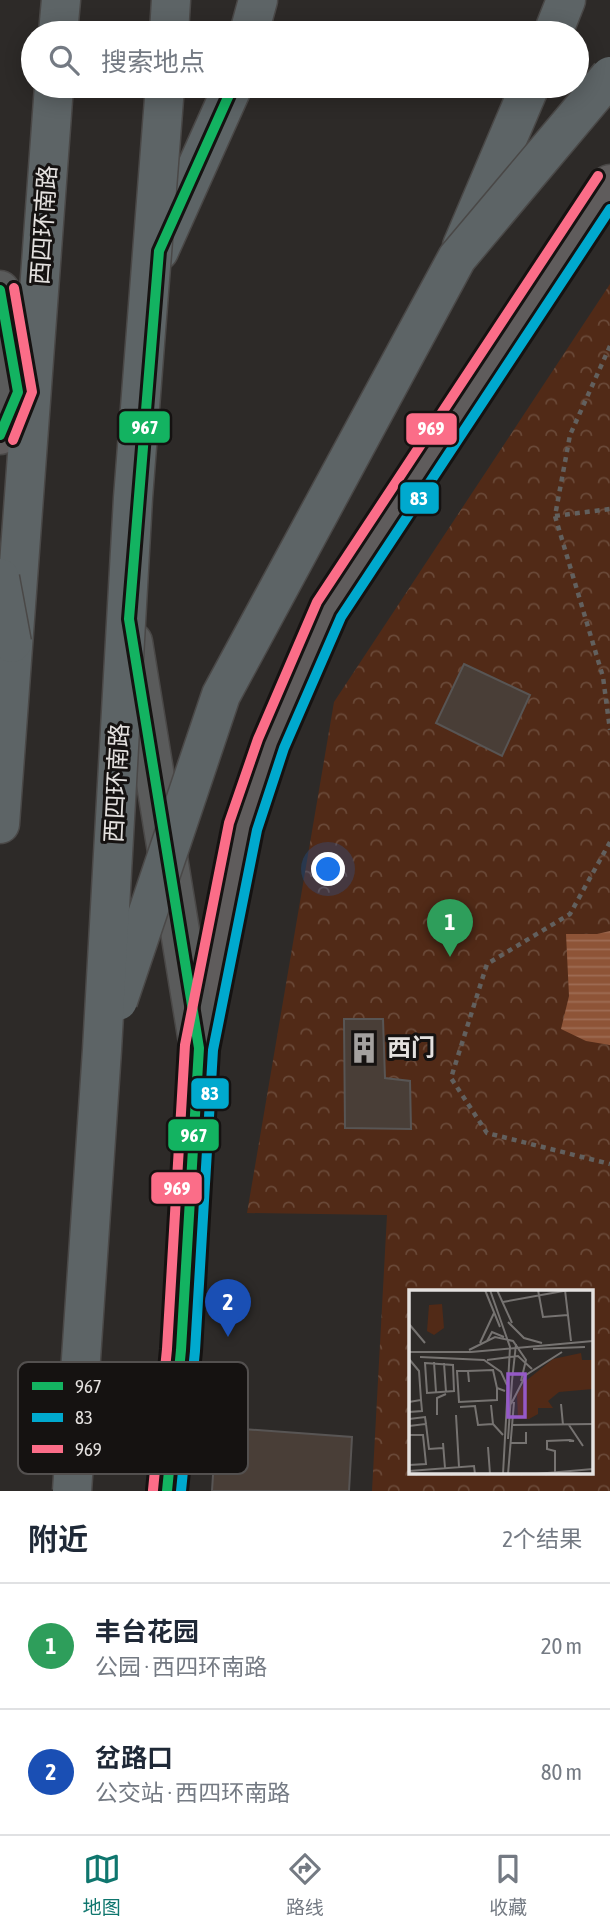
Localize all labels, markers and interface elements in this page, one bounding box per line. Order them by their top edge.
search box [21,21,589,98]
icon: search [45,41,83,79]
text: 搜索地点 [101,47,205,77]
street label: 西四环南路 [26,164,61,286]
line badge: 967 [118,410,171,444]
line badge: 969 [405,412,458,446]
text: 967 [132,416,158,438]
text: 969 [418,417,444,439]
line badge: 83 [399,481,440,515]
text: 83 [410,487,428,509]
street label: 西四环南路 [100,722,133,844]
your location [311,852,345,886]
pin: 1 [427,899,473,957]
building icon: 西门 [347,1031,381,1065]
place label: 西门 [387,1034,435,1061]
line badge: 83 [190,1077,230,1110]
text: 83 [201,1082,219,1104]
line badge: 967 [167,1118,220,1152]
text: 967 [181,1124,207,1146]
line badge: 969 [150,1171,203,1205]
text: 969 [164,1177,190,1199]
pin: 2 [205,1279,251,1337]
inset map [409,1290,592,1474]
legend [18,1362,248,1474]
text: 967 [75,1375,102,1397]
text: 83 [75,1406,93,1428]
text: 969 [75,1438,102,1460]
text: 附近 [28,1522,88,1556]
text: 2个结果 [502,1526,582,1552]
text: 丰台花园 [95,1617,199,1647]
text: 1 [46,1633,56,1659]
text: 20 m [541,1633,582,1659]
text: 公园 · 西四环南路 [95,1654,267,1680]
text: 岔路口 [95,1743,173,1773]
text: 2 [46,1759,56,1785]
text: 80 m [541,1759,582,1785]
text: 公交站 · 西四环南路 [95,1780,290,1806]
tab: 地图 [83,1850,121,1919]
tab: 路线 [286,1850,324,1919]
tab: 收藏 [489,1850,527,1919]

